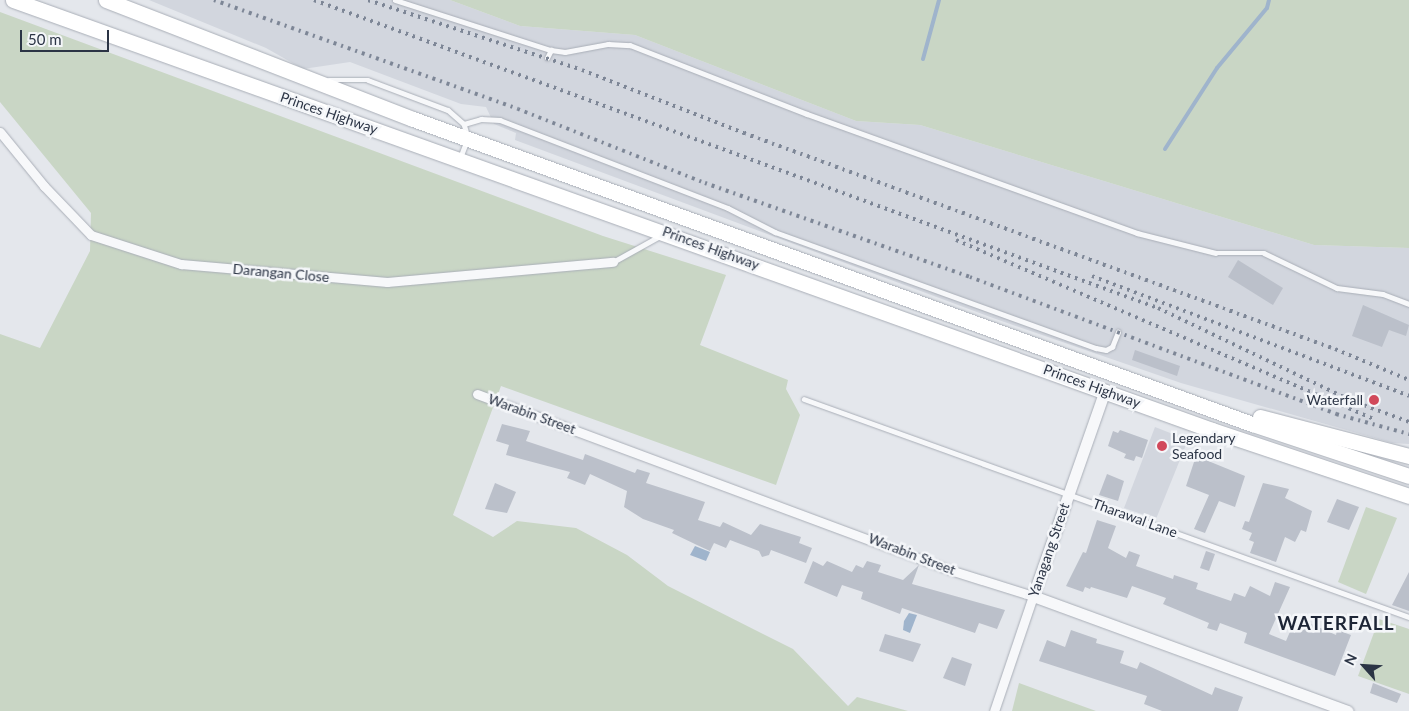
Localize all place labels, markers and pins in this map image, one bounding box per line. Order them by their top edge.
place label: Waterfall [1307,392,1363,408]
marker: Waterfall [1367,393,1381,407]
place label: Legendary Seafood [1172,430,1236,462]
marker: Legendary Seafood [1156,440,1168,452]

